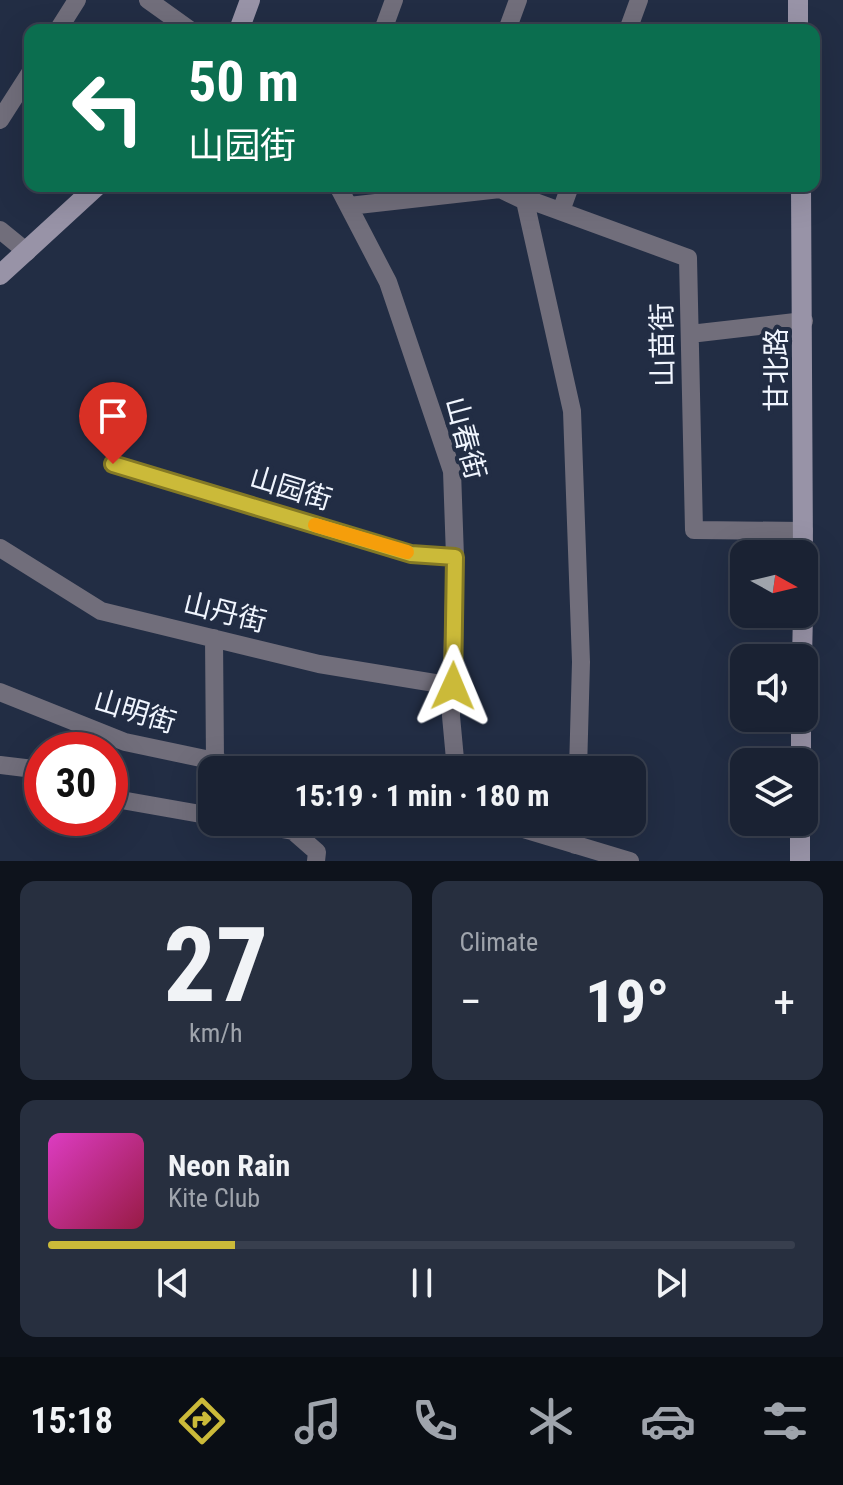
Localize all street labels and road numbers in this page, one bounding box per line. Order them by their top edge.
street label: 山苗街 [645,303,680,387]
street label: 甘北路 [760,328,793,412]
street label: 山春街 [439,393,492,483]
street label: 山园街 [246,460,336,517]
street label: 山丹街 [180,586,270,639]
street label: 山明街 [90,683,180,740]

